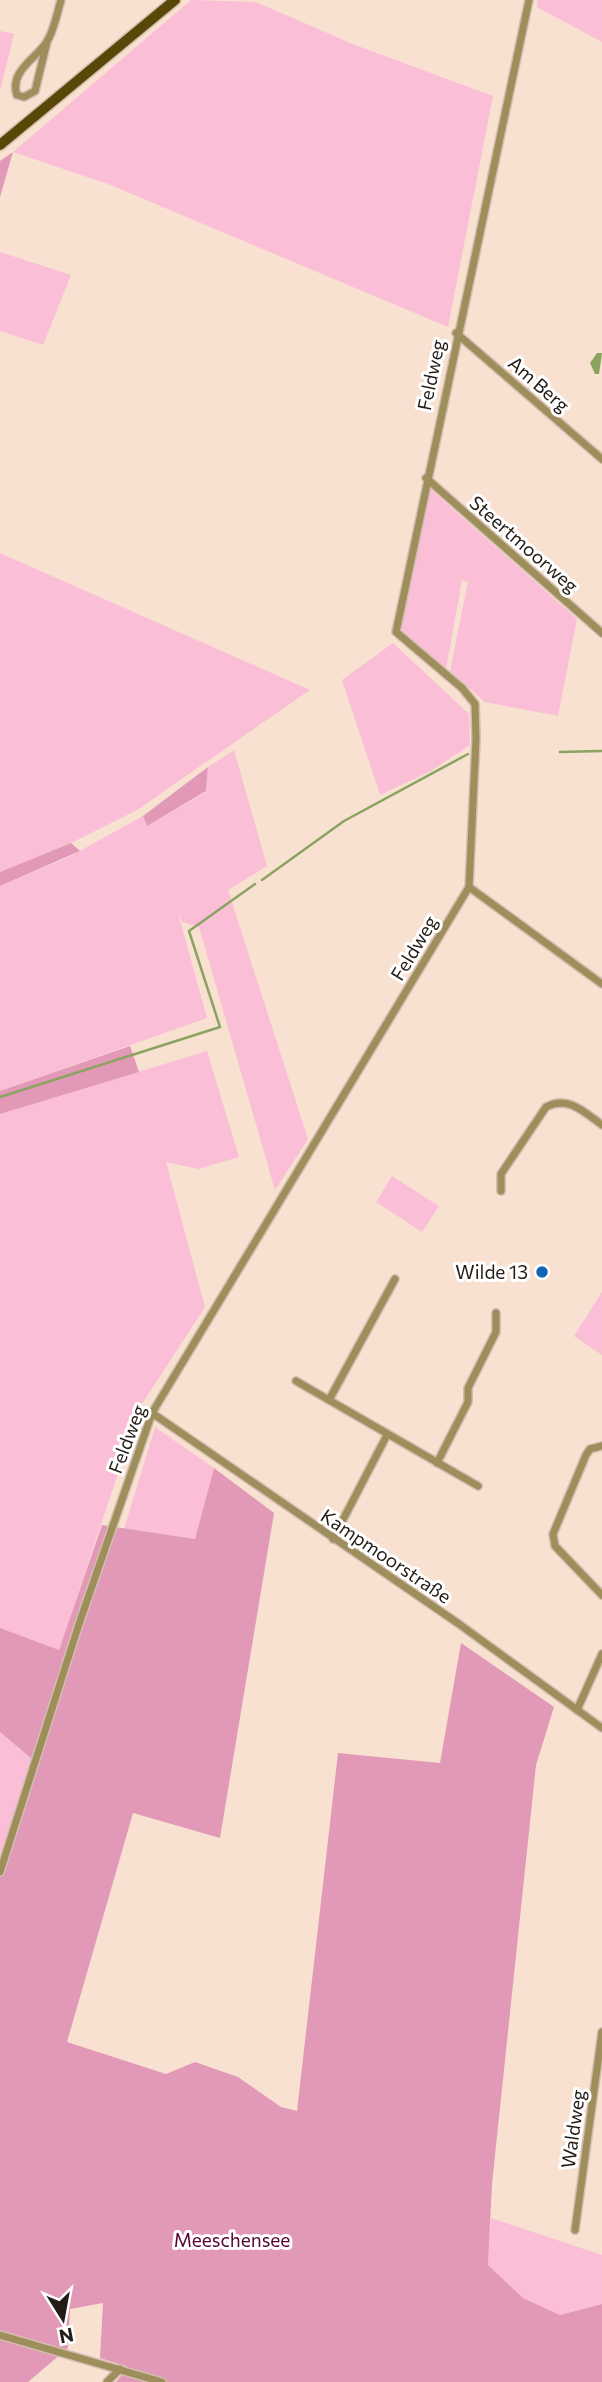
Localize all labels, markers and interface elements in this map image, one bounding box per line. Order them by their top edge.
street label: Feldweg [412,338,449,412]
street label: Am Berg [504,351,575,416]
street label: Steertmoorweg [465,490,583,597]
street label: Feldweg [385,911,442,984]
place label: Wilde 13 [455,1260,528,1283]
marker: Wilde 13 [534,1264,550,1280]
street label: Feldweg [103,1401,150,1476]
street label: Kampmoorstraße [317,1503,456,1608]
street label: Waldweg [556,2088,589,2170]
park label: Meeschensee [174,2228,290,2251]
north arrow [28,2284,98,2354]
text: N [57,2324,76,2349]

